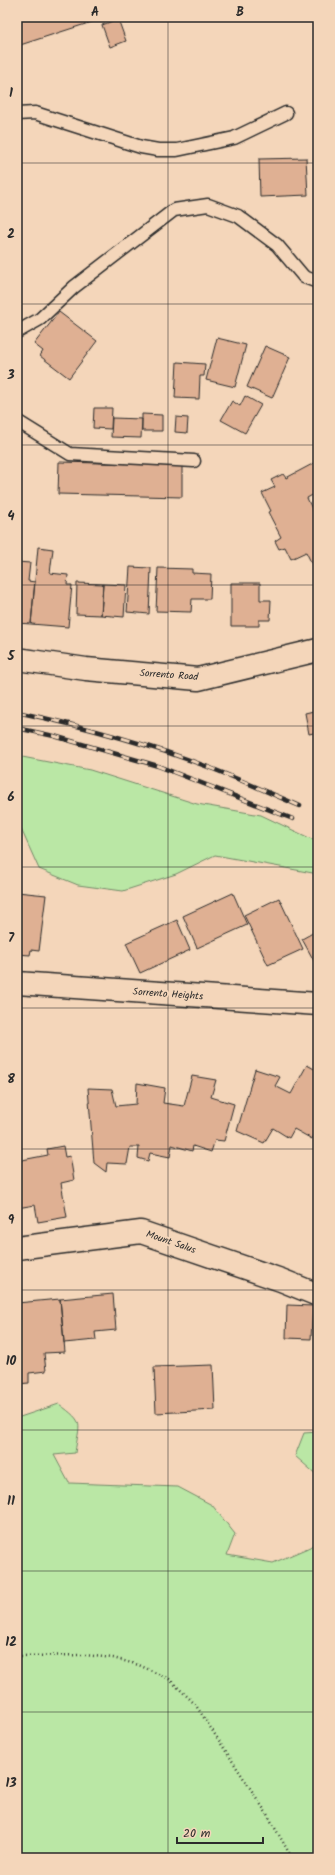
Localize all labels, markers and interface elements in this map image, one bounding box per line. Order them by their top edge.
text: A [91,2,99,23]
text: B [236,2,244,23]
text: 1 [9,83,13,104]
text: 2 [7,224,15,245]
text: 3 [6,365,15,386]
text: 4 [7,506,15,527]
text: 5 [7,646,16,667]
street label: Sorrento Road [139,665,200,685]
text: 6 [7,787,15,808]
text: 7 [8,928,15,949]
street label: Sorrento Heights [132,984,204,1004]
text: 8 [7,1069,15,1090]
text: 9 [8,1210,15,1231]
street label: Mount Salus [144,1226,199,1258]
text: 10 [6,1351,17,1372]
text: 11 [7,1491,15,1512]
text: 12 [5,1632,17,1653]
text: 13 [5,1773,17,1794]
scale bar [177,1819,263,1845]
text: 20 m [183,1824,211,1843]

